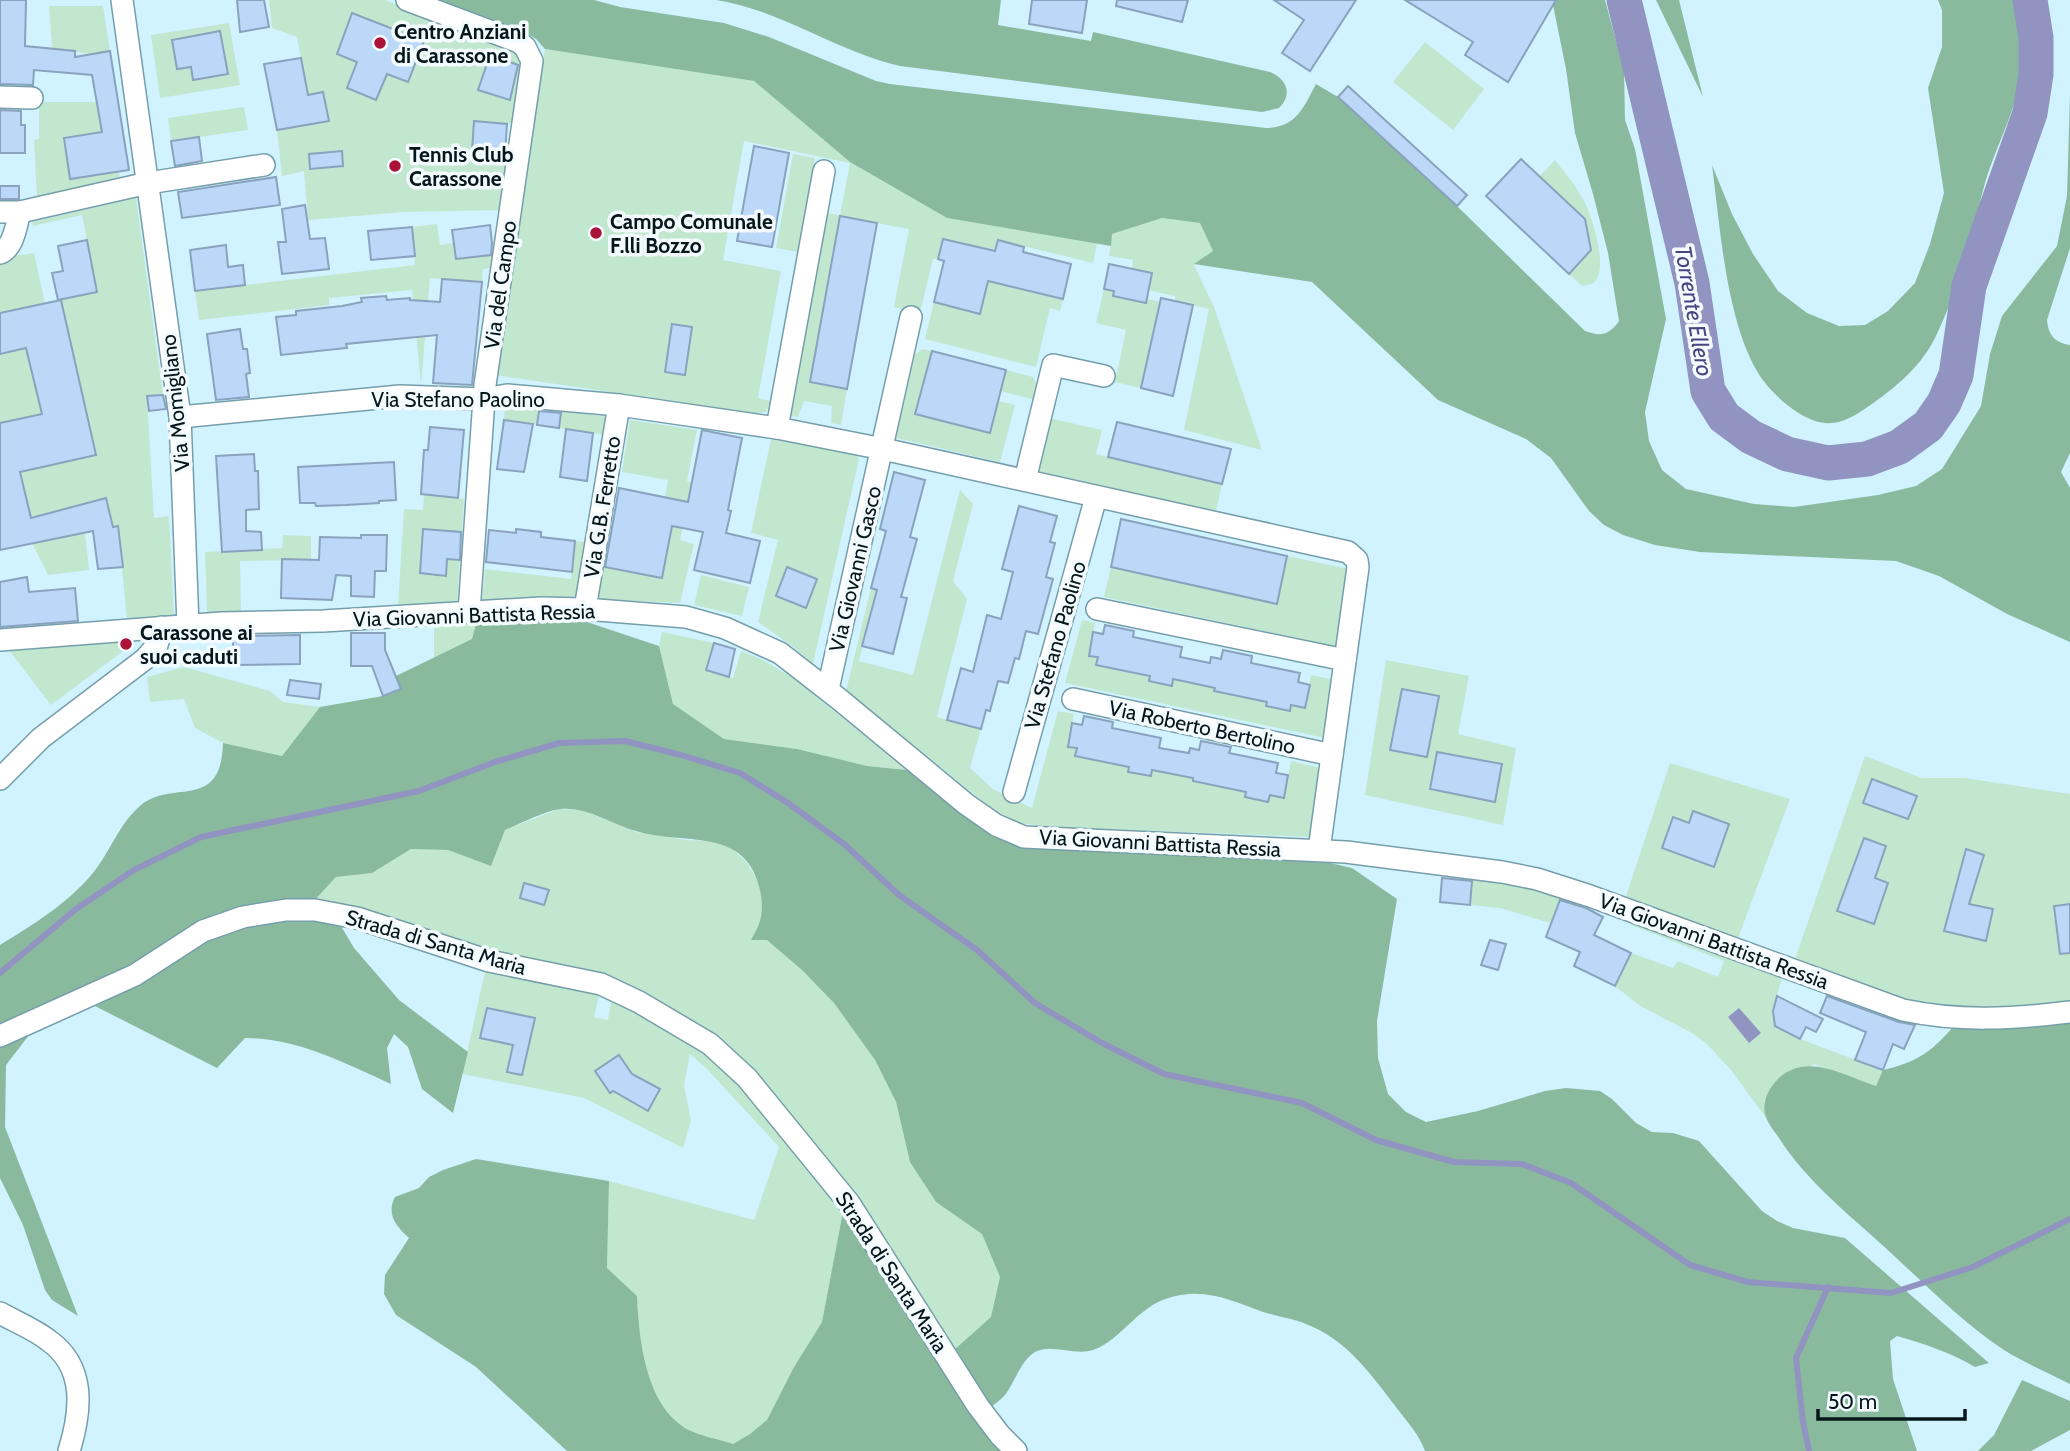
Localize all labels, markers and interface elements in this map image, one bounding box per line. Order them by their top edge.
place label: Centro Anziani di Carassone [394,19,526,68]
marker: Centro Anziani di Carassone [372,35,388,51]
place label: Tennis Club Carassone [409,142,514,191]
marker: Tennis Club Carassone [387,158,403,174]
place label: Campo Comunale F.lli Bozzo [610,209,773,258]
street label: Via del Campo [479,219,521,351]
marker: Campo Comunale F.lli Bozzo [588,225,604,241]
water label: Torrente Ellero [1669,244,1719,378]
street label: Via Momigliano [155,333,195,473]
street label: Via Stefano Paolino [371,387,545,412]
street label: Via G.B. Ferretto [578,434,626,580]
street label: Via Giovanni Gasco [824,484,886,654]
street label: Via Stefano Paolino [1019,558,1091,732]
street label: Via Giovanni Battista Ressia [353,598,595,632]
place label: Carassone ai suoi caduti [140,620,253,669]
marker: Carassone ai suoi caduti [118,636,134,652]
street label: Via Roberto Bertolino [1106,695,1298,759]
street label: Via Giovanni Battista Ressia [1038,824,1282,862]
street label: Via Giovanni Battista Ressia [1596,888,1832,994]
street label: Strada di Santa Maria [343,904,529,980]
street label: Strada di Santa Maria [831,1187,953,1357]
scale bar [1818,1378,1965,1422]
text: 50 m [1828,1389,1877,1414]

